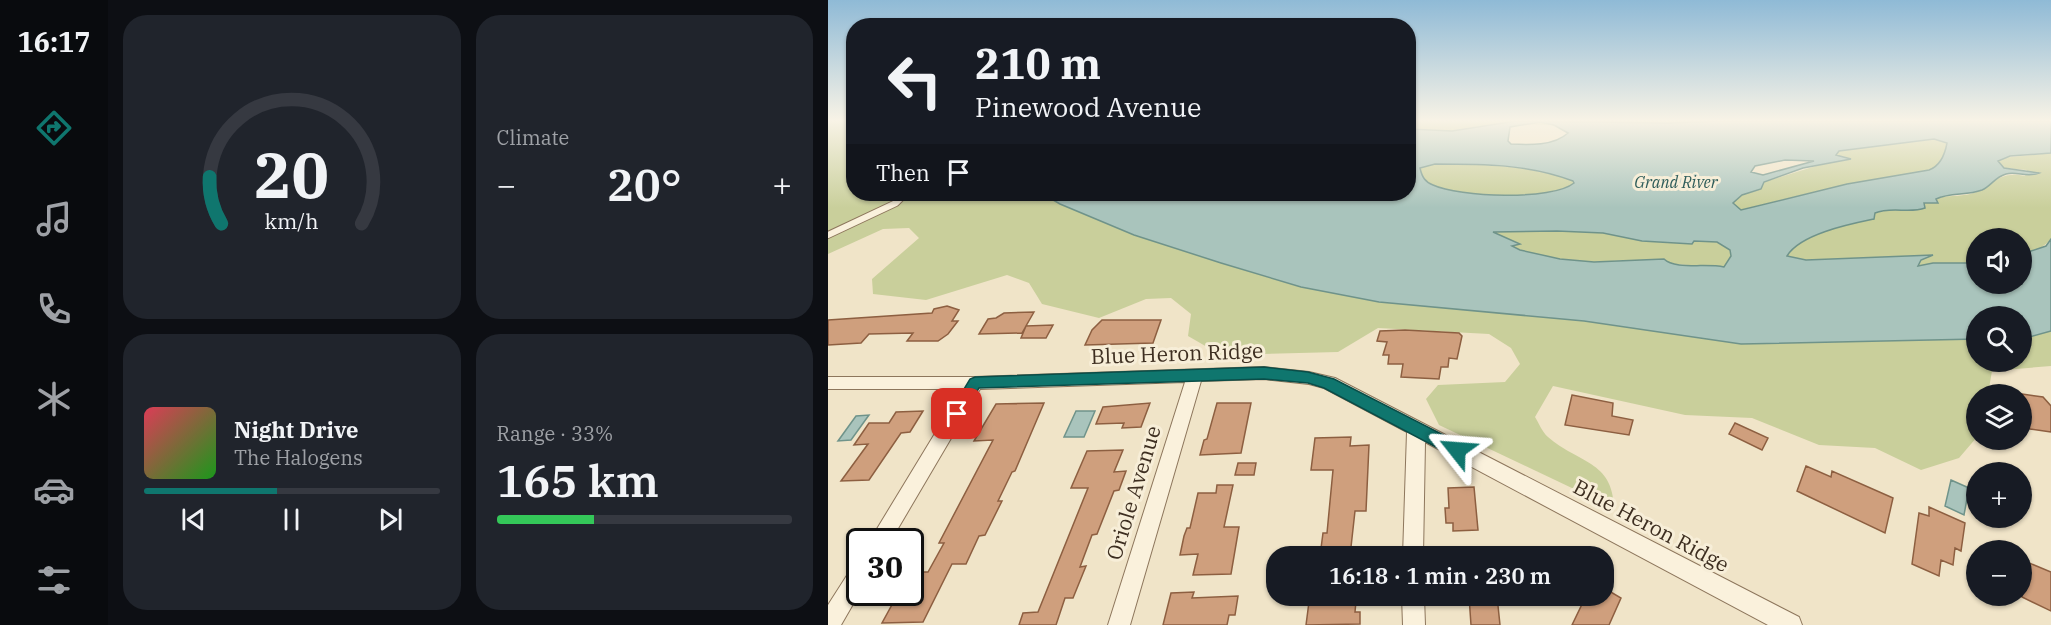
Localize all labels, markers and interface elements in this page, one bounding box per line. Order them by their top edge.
text: 16:17 [18,24,90,59]
text: 210 m [975,36,1101,91]
icon: left [876,42,954,120]
text: Pinewood Avenue [975,89,1201,124]
icon: directions [33,107,75,149]
text: Climate [497,124,569,151]
text: 20 [254,134,329,215]
text: 20° [607,155,682,213]
icon: arrive [942,156,975,189]
text: Then [876,158,930,187]
text: − [497,163,516,206]
text: + [772,163,792,206]
water label: Grand River [1634,172,1719,192]
icon: music [33,198,75,240]
text: km/h [265,207,319,235]
map controls [1966,228,2032,606]
button: sound [1966,228,2032,294]
icon: phone [33,288,75,330]
button: search [1966,306,2032,372]
street label: Blue Heron Ridge [1090,336,1264,370]
icon: climate [33,378,75,420]
button: layers [1966,384,2032,450]
pin [931,388,982,439]
icon: arrive [940,397,973,430]
text: Night Drive [234,415,359,444]
position arrow [1425,418,1489,482]
text: Range · 33% [497,420,613,447]
street label: Oriole Avenue [1099,422,1167,563]
text: The Halogens [234,444,363,471]
text: 165 km [497,451,659,509]
button: + [1966,462,2032,528]
icon: car [33,469,75,511]
street label: Blue Heron Ridge [1569,472,1734,578]
icon: previous [177,503,210,536]
icon: pause [275,503,308,536]
icon: next [374,503,407,536]
speed limit sign: 30 [846,528,924,606]
button: − [1966,540,2032,606]
icon: filters [33,559,75,601]
text: 16:18 · 1 min · 230 m [1329,561,1551,590]

